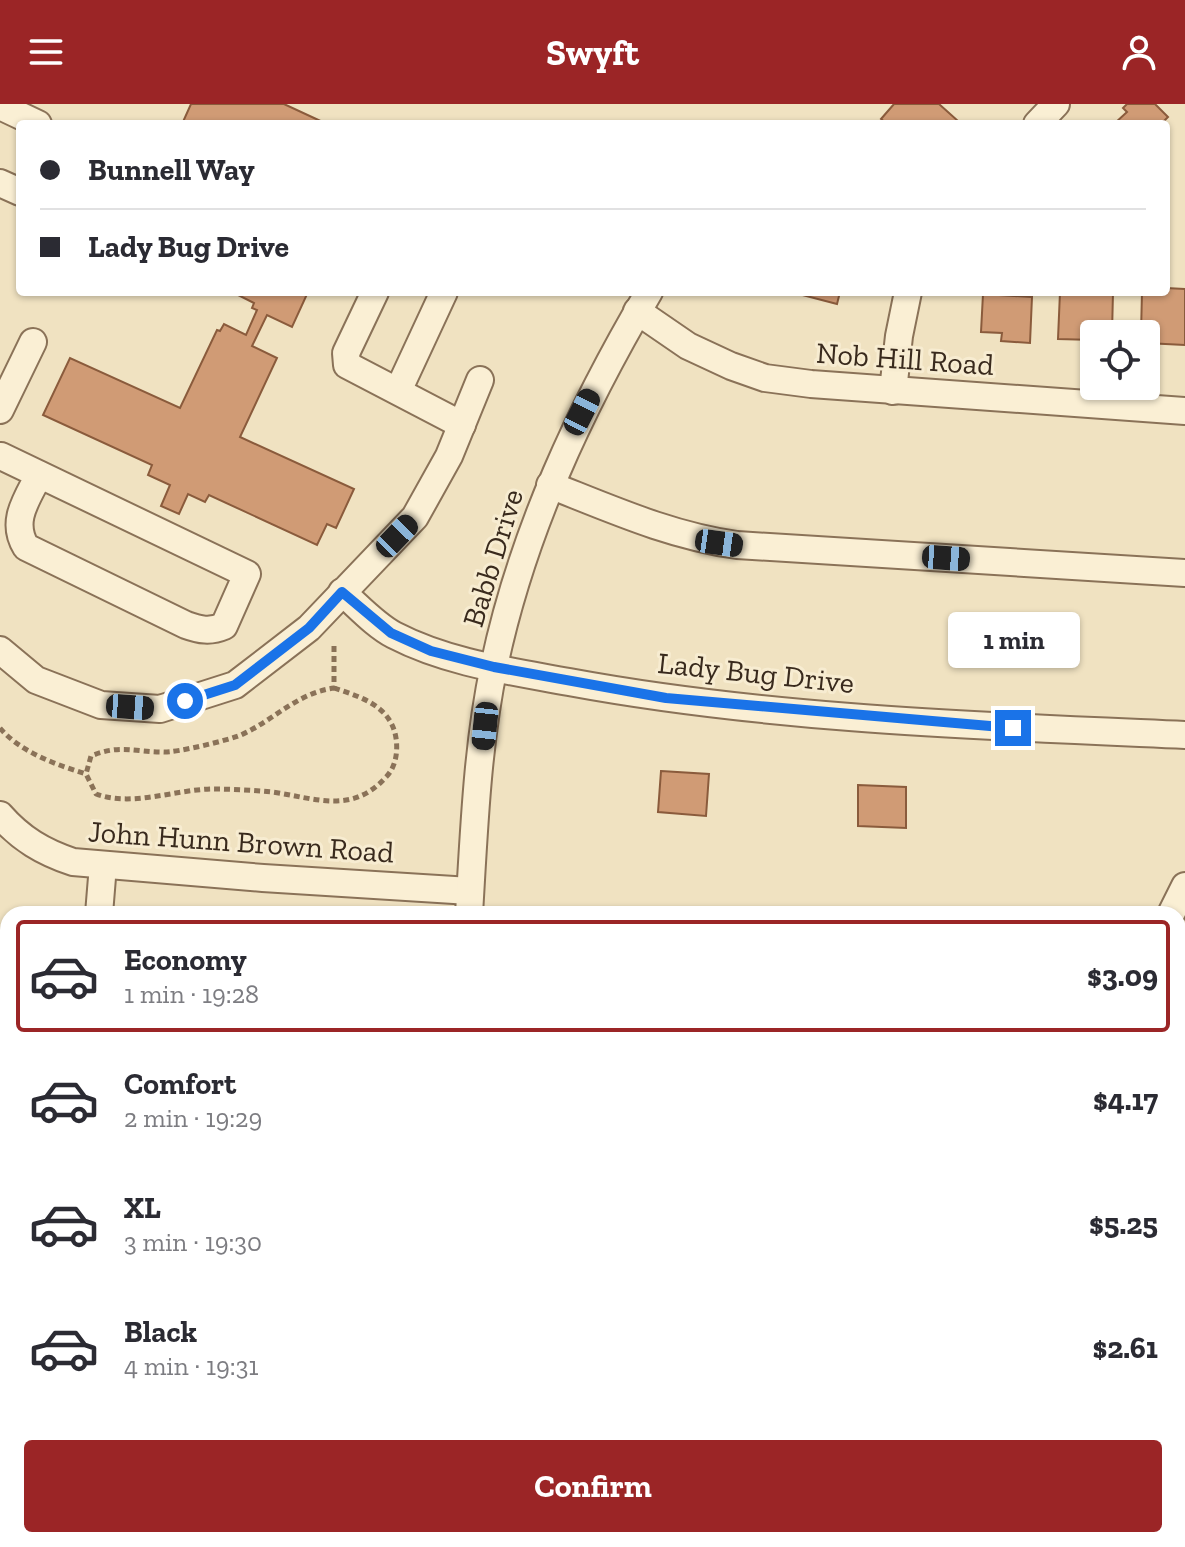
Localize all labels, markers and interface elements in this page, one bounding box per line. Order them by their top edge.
icon: menu [24,30,68,74]
icon: person [1117,30,1161,74]
text: Swyft [546,31,639,74]
text: Bunnell Way [88,152,255,188]
text: Lady Bug Drive [88,229,289,265]
map controls [1080,320,1160,400]
button: locate [1080,320,1160,400]
street label: Nob Hill Road [815,335,996,383]
car [560,385,604,439]
street label: Babb Drive [455,485,531,631]
car [372,510,422,562]
car [694,528,744,558]
car [921,544,971,572]
callout: 1 min [947,612,1079,668]
text: 1 min [983,624,1045,656]
street label: Lady Bug Drive [656,645,856,701]
route start [167,683,203,719]
car [105,693,155,721]
car [471,701,499,751]
route end [995,710,1031,746]
street label: John Hunn Brown Road [87,813,396,871]
icon: car [28,940,100,1012]
text: Economy [124,942,247,978]
text: $3.09 [1087,958,1158,994]
text: 1 min · 19:28 [124,978,259,1010]
icon: car [28,1064,100,1136]
text: Comfort [124,1066,236,1102]
text: $4.17 [1093,1082,1158,1118]
text: 2 min · 19:29 [124,1102,262,1134]
icon: car [28,1188,100,1260]
text: XL [124,1190,161,1226]
text: $5.25 [1089,1206,1158,1242]
text: 3 min · 19:30 [124,1226,262,1258]
icon: car [28,1312,100,1384]
text: Black [124,1314,197,1350]
text: $2.61 [1093,1330,1158,1366]
text: 4 min · 19:31 [124,1350,258,1382]
button: Confirm [24,1440,1162,1532]

